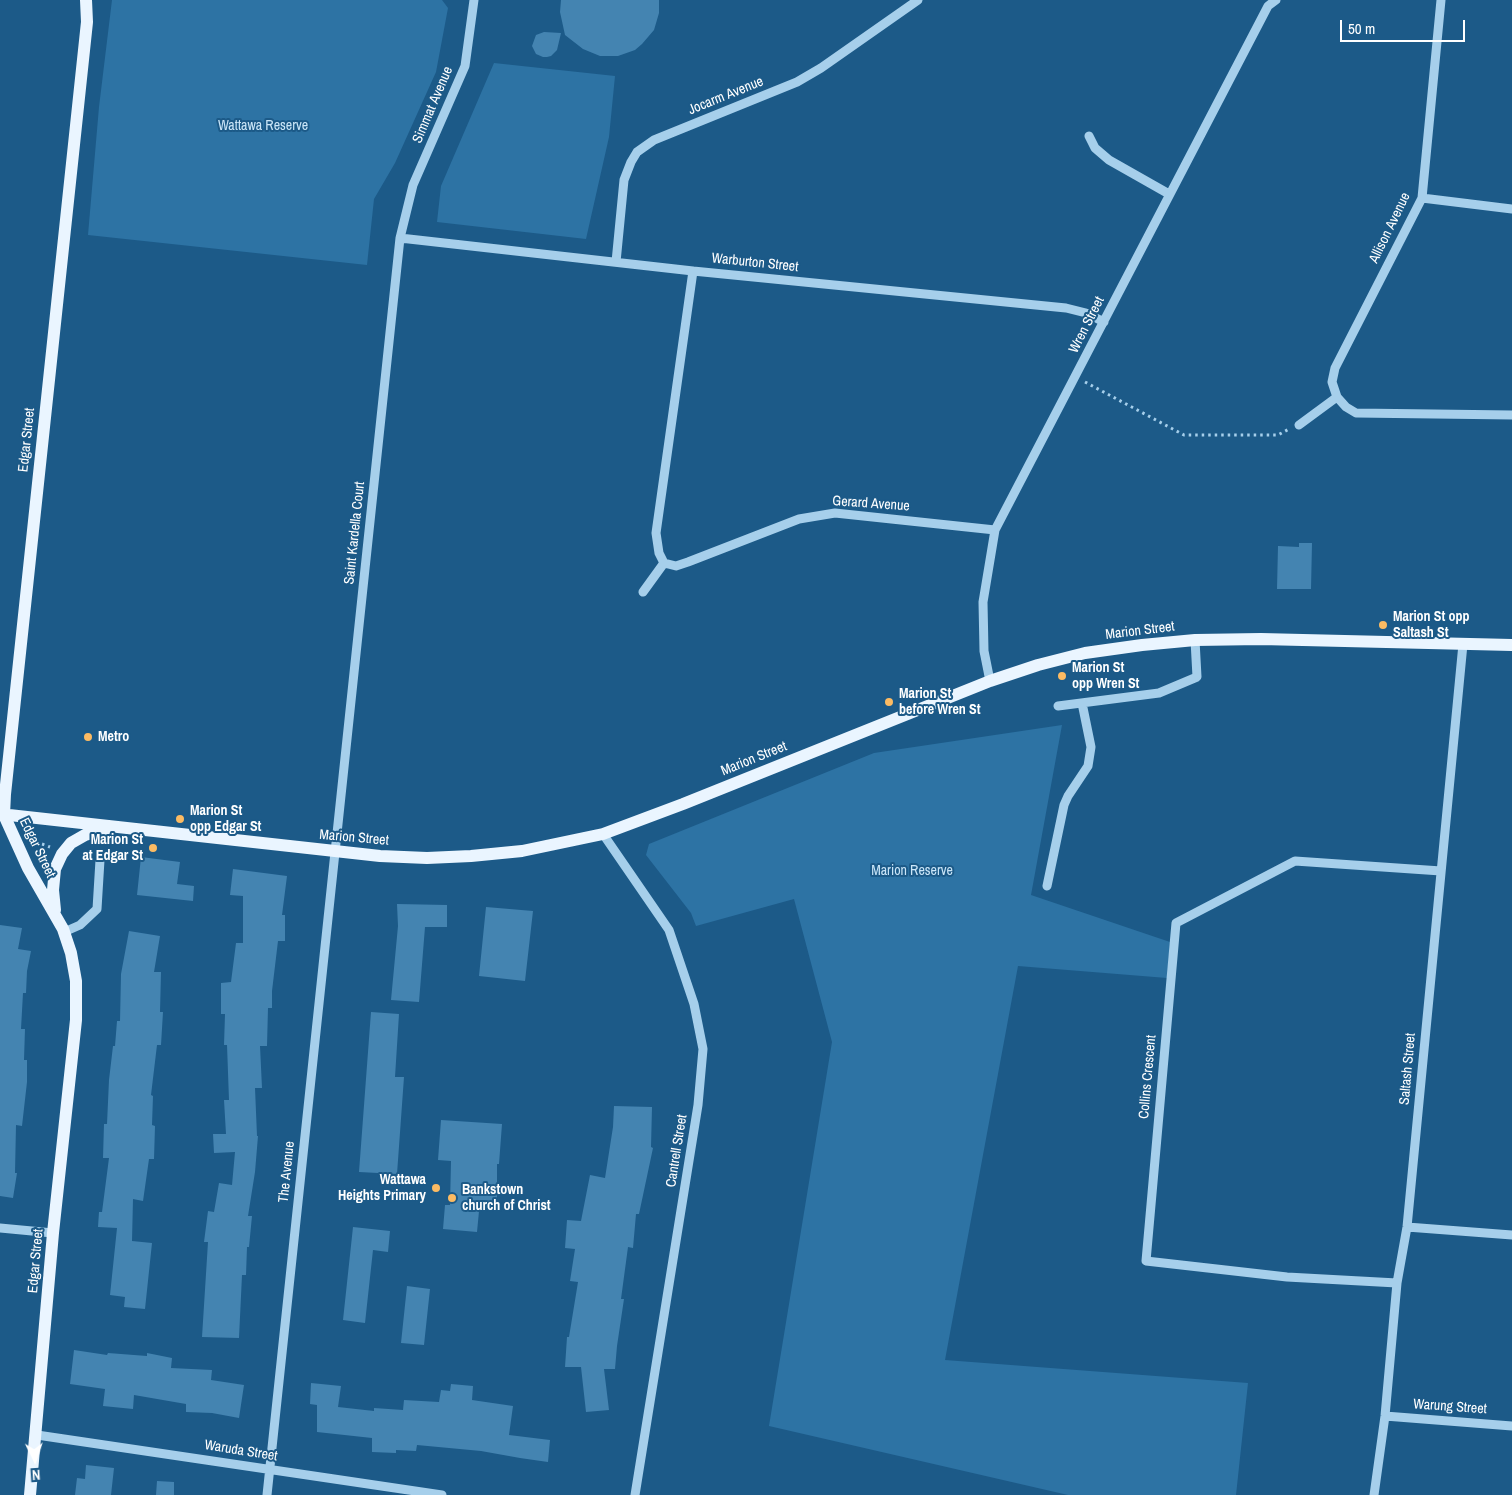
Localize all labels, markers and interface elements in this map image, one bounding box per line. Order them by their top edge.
scale bar [1342,10,1467,42]
text: 50 m [1348,18,1375,39]
street label: Simmat Avenue [409,64,457,146]
street label: Jocarm Avenue [686,73,766,119]
park label: Wattawa Reserve [218,118,308,134]
street label: Allison Avenue [1366,190,1414,266]
street label: Warburton Street [711,250,799,276]
street label: Wren Street [1066,294,1108,356]
street label: Edgar Street [15,407,39,473]
street label: Saint Kardella Court [341,481,369,585]
street label: Gerard Avenue [832,493,910,515]
place label: Marion St opp Saltash St [1393,609,1470,642]
street label: Marion Street [1104,618,1176,644]
marker: Marion St opp Saltash St [1377,619,1389,631]
place label: Marion St opp Wren St [1072,660,1139,692]
marker: Marion St opp Wren St [1056,670,1068,682]
place label: Marion St before Wren St [899,686,980,719]
marker: Marion St before Wren St [883,696,895,708]
place label: Metro [98,729,129,745]
marker: Metro [82,731,94,743]
street label: Marion Street [719,738,789,780]
place label: Marion St opp Edgar St [190,803,261,836]
marker: Marion St opp Edgar St [174,813,186,825]
street label: Edgar Street [15,815,59,881]
street label: Marion Street [319,827,389,849]
place label: Marion St at Edgar St [82,832,143,864]
marker: Marion St at Edgar St [147,842,159,854]
park label: Marion Reserve [871,863,953,879]
street label: Saltash Street [1396,1032,1420,1106]
street label: Collins Crescent [1136,1034,1160,1120]
street label: Cantrell Street [663,1113,691,1189]
street label: The Avenue [275,1140,299,1204]
place label: Wattawa Heights Primary [338,1172,426,1204]
marker: Wattawa Heights Primary [430,1182,442,1194]
place label: Bankstown church of Christ [462,1182,551,1214]
marker: Bankstown church of Christ [446,1192,458,1204]
street label: Edgar Street [25,1228,47,1294]
street label: Warung Street [1413,1396,1487,1418]
north arrow [10,1435,60,1485]
street label: Waruda Street [203,1437,279,1465]
text: N [31,1466,41,1484]

